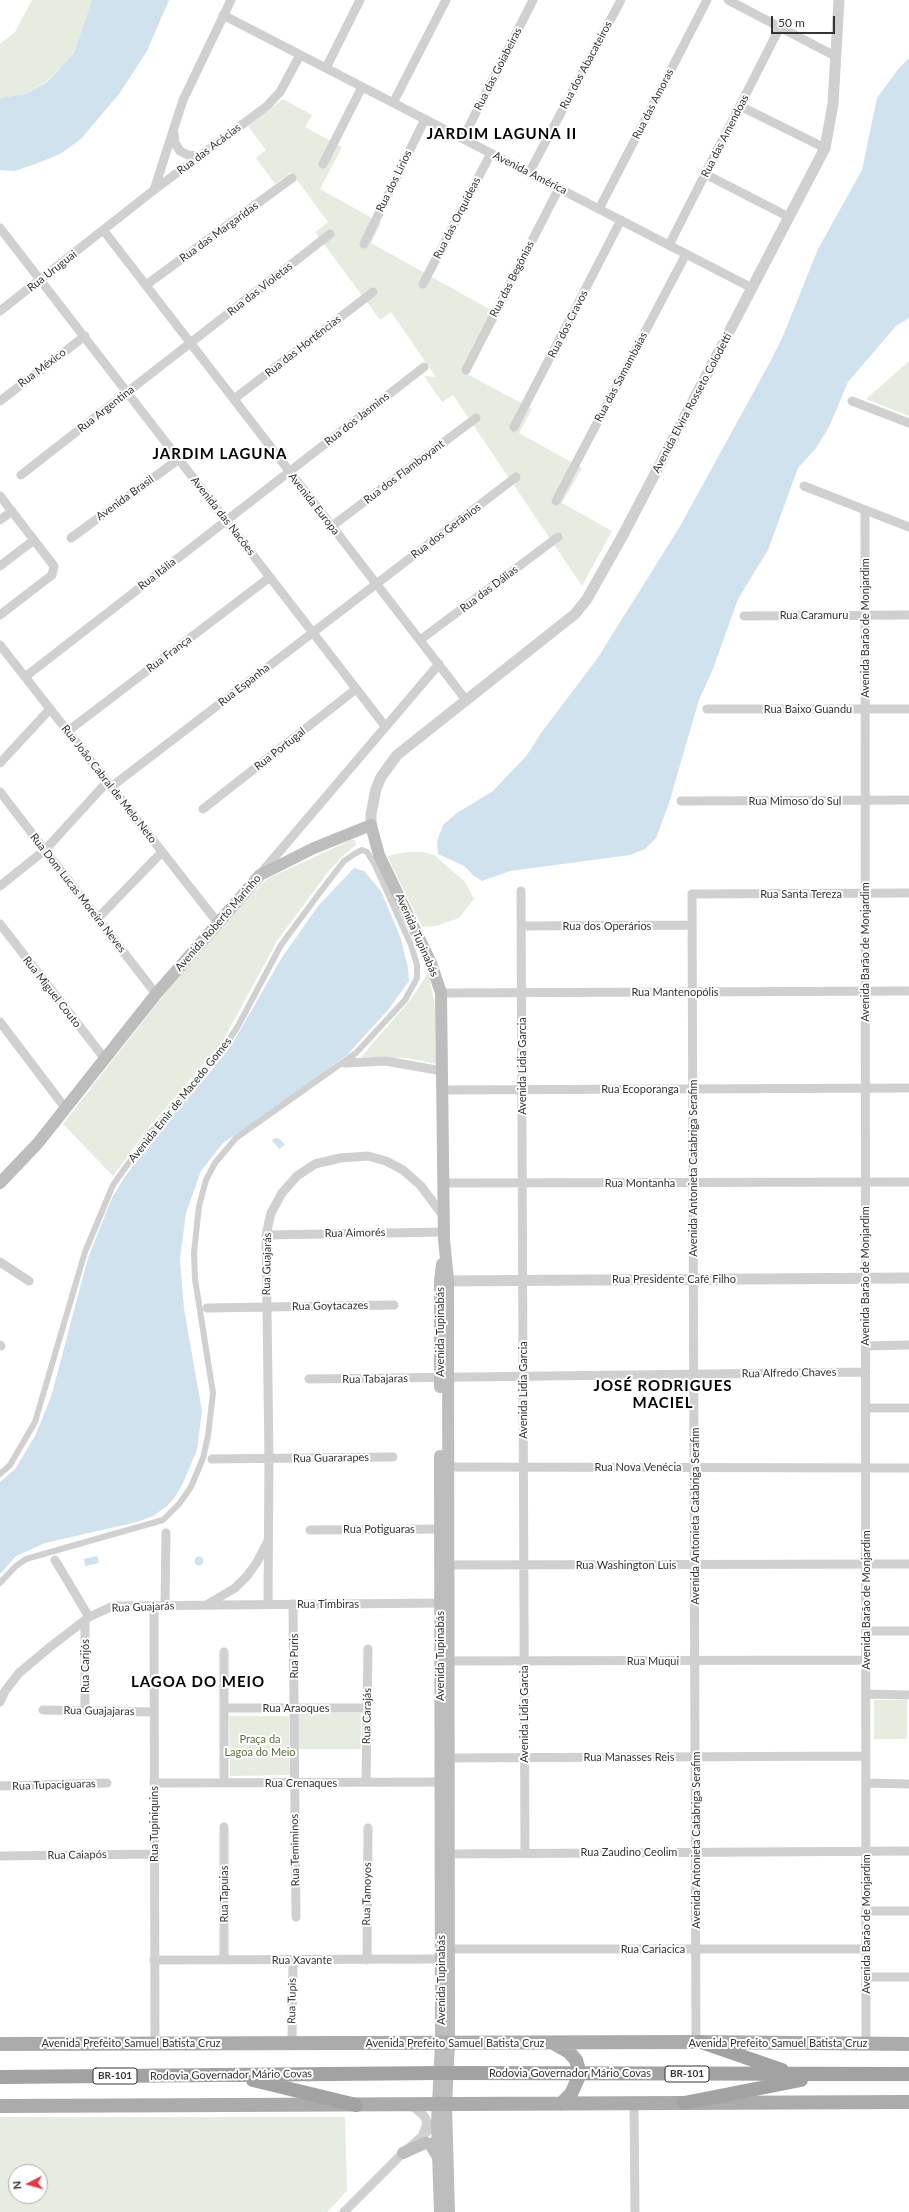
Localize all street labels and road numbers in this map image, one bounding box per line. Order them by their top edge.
street label: Rua dos Abacateiros [557,19,615,111]
street label: Rua das Goiabeiras [471,25,525,113]
street label: Rua das Amoras [630,67,676,141]
street label: Rua das Amendoas [698,92,752,180]
street label: Rua das Acácias [175,121,243,177]
street label: Rua dos Lírios [373,148,415,214]
street label: Avenida América [491,149,569,197]
street label: Rua das Orquídeas [431,175,483,261]
street label: Rua das Margaridas [177,199,261,265]
street label: Rua das Begônias [487,239,537,319]
street label: Rua Uruguai [25,248,79,294]
street label: Rua das Violetas [225,259,295,319]
street label: Rua dos Cravos [545,288,591,360]
street label: Rua das Hortências [262,312,344,380]
street label: Rua das Samambaias [592,330,650,424]
street label: Avenida Elvira Rosseto Colodetti [649,331,735,475]
street label: Rua México [16,346,68,390]
street label: Rua Argentina [75,383,137,435]
street label: Rua dos Jasmins [322,390,392,448]
street label: Rua dos Flamboyant [361,437,447,507]
street label: Avenida Europa [286,470,342,538]
street label: Avenida Brasil [94,473,156,523]
street label: Avenida das Nacões [188,474,258,558]
street label: Rua dos Gerânios [408,500,484,562]
street label: Rua Itália [136,555,178,593]
street label: Avenida Barão de Monjardim [858,558,872,698]
street label: Rua das Dálias [457,563,521,615]
street label: Rua Caramuru [780,608,848,622]
street label: Rua França [144,633,194,675]
street label: Rua Espanha [216,661,272,709]
street label: Rua Baixo Guandu [764,702,852,716]
street label: Rua João Cabral de Melo Neto [59,722,159,846]
street label: Rua Portugal [252,725,308,773]
street label: Rua Mimoso do Sul [749,794,841,808]
street label: Rua Dom Lucas Moreira Neves [27,831,129,955]
street label: Avenida Roberto Marinho [172,872,264,974]
street label: Avenida Barão de Monjardim [858,882,872,1022]
street label: Rua Santa Tereza [760,887,842,901]
street label: Avenida Tupinabás [393,891,441,979]
street label: Rua dos Operários [563,919,651,933]
street label: Rua Miguel Couto [20,954,84,1030]
street label: Rua Mantenopólis [631,985,719,999]
street label: Avenida Lidia Garcia [515,1017,529,1115]
street label: Avenida Emir de Macedo Gomes [126,1035,234,1165]
street label: Avenida Antonieta Catabriga Serafim [686,1079,700,1257]
street label: Rua Ecoporanga [601,1082,679,1096]
street label: Rua Montanha [605,1176,675,1190]
street label: Avenida Barão de Monjardim [858,1206,872,1346]
street label: Rua Aimorés [324,1226,386,1240]
street label: Rua Guajarás [260,1232,274,1296]
street label: Rua Presidente Café Filho [612,1272,736,1286]
street label: Avenida Tupinabás [433,1287,447,1377]
street label: Rua Goytacazes [292,1299,368,1313]
street label: Avenida Lidia Garcia [516,1341,530,1439]
street label: Rua Alfredo Chaves [742,1366,836,1380]
street label: Rua Tabajaras [342,1372,408,1386]
street label: Avenida Antonieta Catabriga Serafim [688,1427,702,1605]
street label: Rua Guararapes [293,1451,369,1465]
street label: Rua Nova Venécia [595,1460,681,1474]
street label: Rua Potiguaras [343,1522,415,1536]
street label: Avenida Barão de Monjardim [859,1530,873,1670]
street label: Rua Washington Luis [576,1558,676,1572]
street label: Rua Timbiras [297,1597,359,1611]
street label: Rua Guajarás [111,1599,175,1615]
street label: Avenida Tupinabás [433,1611,447,1701]
street label: Rua Puris [287,1633,301,1679]
street label: Rua Carijós [78,1639,92,1693]
street label: Rua Muqui [627,1654,679,1668]
street label: Avenida Lidia Garcia [517,1665,531,1763]
street label: Rua Carajás [360,1688,374,1744]
street label: Rua Araoques [263,1701,329,1715]
street label: Rua Guajajaras [63,1704,135,1718]
street label: Rua Manasses Reis [584,1750,674,1764]
street label: Avenida Antonieta Catabriga Serafim [689,1751,703,1929]
street label: Rua Crenaques [265,1776,337,1790]
street label: Rua Tupaciguaras [12,1777,96,1793]
street label: Rua Tupiniquins [147,1786,161,1862]
street label: Rua Temiminos [288,1814,302,1886]
street label: Rua Zaudino Ceolim [581,1845,677,1859]
street label: Rua Caiapós [47,1848,107,1862]
street label: Avenida Barão de Monjardim [859,1854,873,1994]
street label: Rua Tamoyos [360,1862,374,1926]
street label: Rua Tapuias [217,1866,231,1922]
street label: Avenida Tupinabás [434,1935,448,2025]
street label: Rua Cariacica [621,1942,685,1956]
street label: Rua Xavante [272,1953,332,1967]
street label: Rua Tupis [285,1978,299,2024]
street label: Avenida Prefeito Samuel Batista Cruz [41,2036,221,2050]
street label: Avenida Prefeito Samuel Batista Cruz [365,2036,545,2050]
street label: Avenida Prefeito Samuel Batista Cruz [688,2036,868,2050]
street label: Rodovia Governador Mário Covas [489,2066,651,2080]
road number: BR-101 [665,2066,709,2082]
street label: Rodovia Governador Mário Covas [150,2067,312,2083]
road number: BR-101 [93,2068,137,2084]

